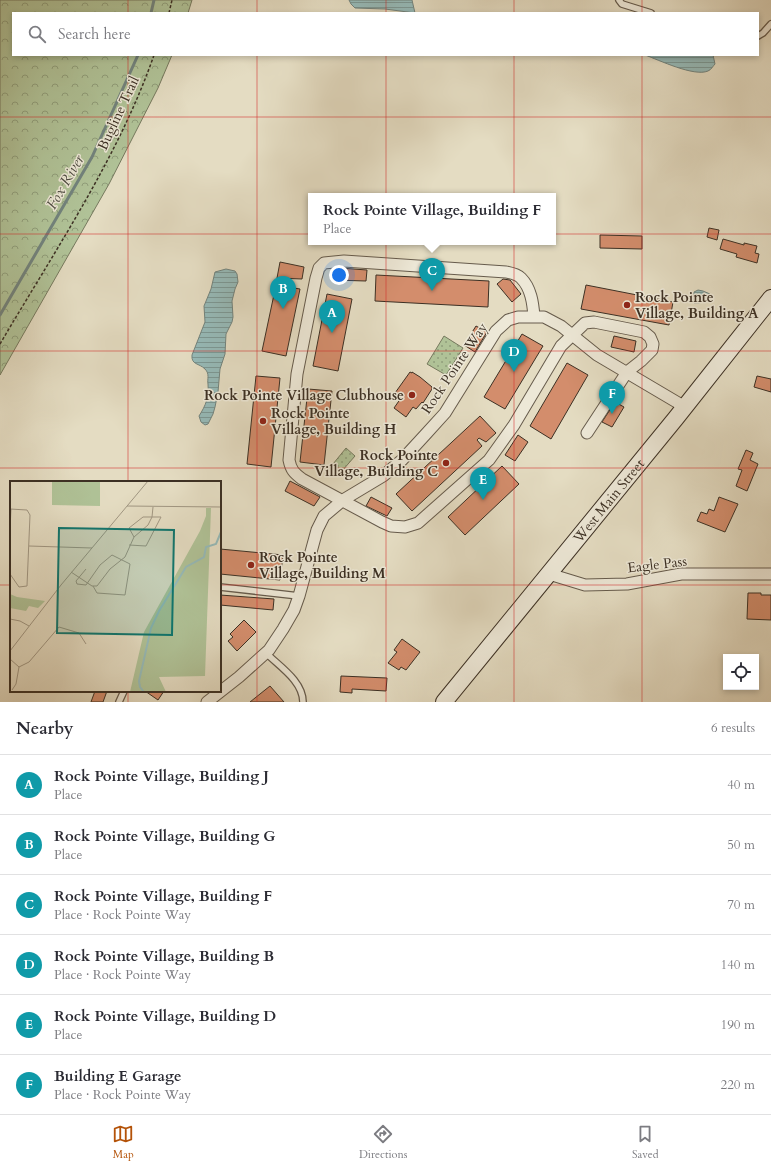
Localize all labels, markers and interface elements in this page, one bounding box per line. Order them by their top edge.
search box [12,12,759,56]
icon: search [26,23,48,45]
text: Search here [58,24,131,44]
street label: Bugline Trail [93,73,144,153]
water label: Fox River [41,150,89,213]
popup [308,193,556,245]
text: Rock Pointe Village, Building F [323,200,541,220]
text: Place [323,220,351,238]
pin: C [419,258,445,291]
your location [329,265,349,285]
pin: B [270,276,296,309]
place label: Rock Pointe Village, Building A [635,288,759,323]
pin: A [319,300,345,333]
marker: Rock Pointe Village, Building A [622,300,632,310]
street label: Rock Pointe Way [417,318,492,418]
pin: D [501,339,527,372]
pin: F [599,381,625,414]
place label: Rock Pointe Village Clubhouse [204,386,404,405]
marker: Rock Pointe Village Clubhouse [407,390,417,400]
place label: Rock Pointe Village, Building H [271,404,396,439]
marker: Rock Pointe Village, Building H [258,416,268,426]
place label: Rock Pointe Village, Building C [314,446,438,481]
street label: West Main Street [568,454,649,548]
marker: Rock Pointe Village, Building C [441,458,451,468]
pin: E [470,467,496,500]
inset map [10,481,221,692]
place label: Rock Pointe Village, Building M [259,548,386,583]
street label: Eagle Pass [626,551,688,578]
marker: Rock Pointe Village, Building M [246,560,256,570]
map controls [723,654,759,690]
button: locate [723,654,759,690]
text: Nearby [16,717,73,740]
text: 6 results [711,719,755,737]
text: Rock Pointe Village, Building J [54,766,269,786]
text: A [24,776,34,794]
text: 40 m [727,776,755,794]
text: Place [54,786,82,804]
text: Rock Pointe Village, Building G [54,826,275,846]
text: B [24,836,34,854]
text: 50 m [727,836,755,854]
text: Place [54,846,82,864]
text: Rock Pointe Village, Building F [54,886,272,906]
text: C [24,896,34,914]
text: 70 m [727,896,755,914]
text: Place · Rock Pointe Way [54,906,191,924]
text: Rock Pointe Village, Building B [54,946,274,966]
text: D [23,956,35,974]
text: 140 m [721,956,755,974]
text: Place · Rock Pointe Way [54,966,191,984]
text: Rock Pointe Village, Building D [54,1006,276,1026]
text: E [25,1016,33,1034]
text: 190 m [721,1016,755,1034]
text: Place [54,1026,82,1044]
text: Building E Garage [54,1066,181,1086]
text: F [25,1076,33,1094]
text: 220 m [721,1076,755,1094]
text: Place · Rock Pointe Way [54,1086,191,1104]
tab: Map [112,1123,134,1162]
tab: Directions [359,1123,407,1162]
tab: Saved [632,1123,659,1162]

